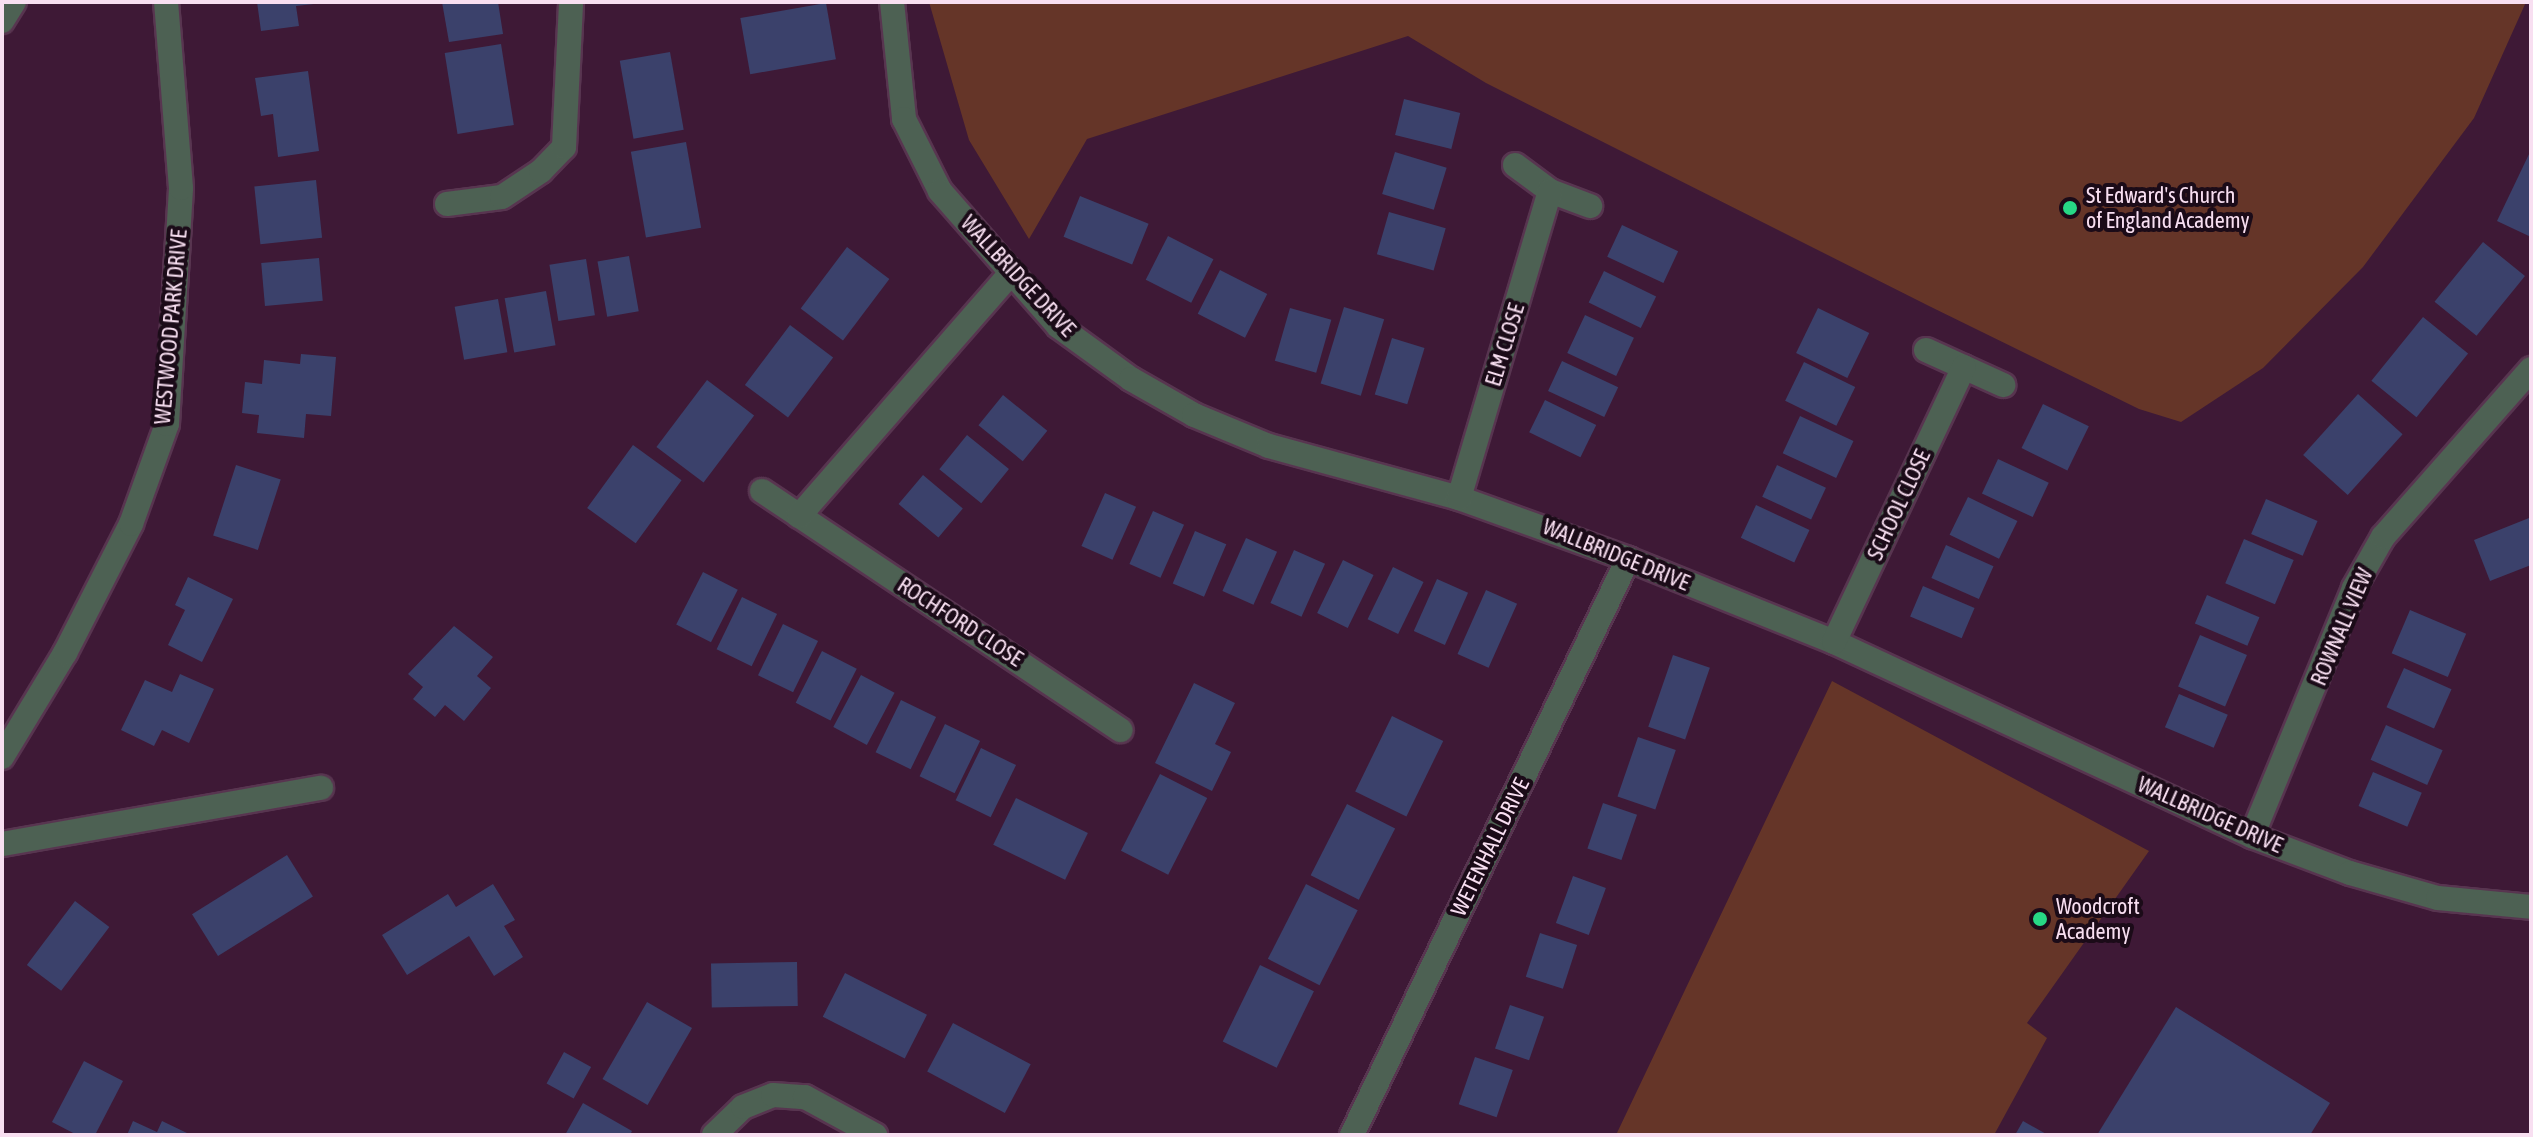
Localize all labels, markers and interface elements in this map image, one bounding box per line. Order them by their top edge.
place label: St Edward's Church of England Academy [2086,182,2250,234]
marker: St Edward's Church of England Academy [2061,199,2079,217]
street label: WALLBRIDGE DRIVE [955,210,1081,342]
street label: WESTWOOD PARK DRIVE [149,228,193,426]
street label: ELM CLOSE [1480,300,1530,390]
street label: SCHOOL CLOSE [1862,446,1936,564]
street label: WALLBRIDGE DRIVE [1539,514,1693,596]
street label: ROWNALL VIEW [2305,564,2379,690]
street label: ROCHFORD CLOSE [893,572,1027,672]
street label: WALLBRIDGE DRIVE [2133,771,2287,859]
street label: WETENHALL DRIVE [1445,774,1535,920]
place label: Woodcroft Academy [2056,893,2140,944]
marker: Woodcroft Academy [2031,910,2049,928]

